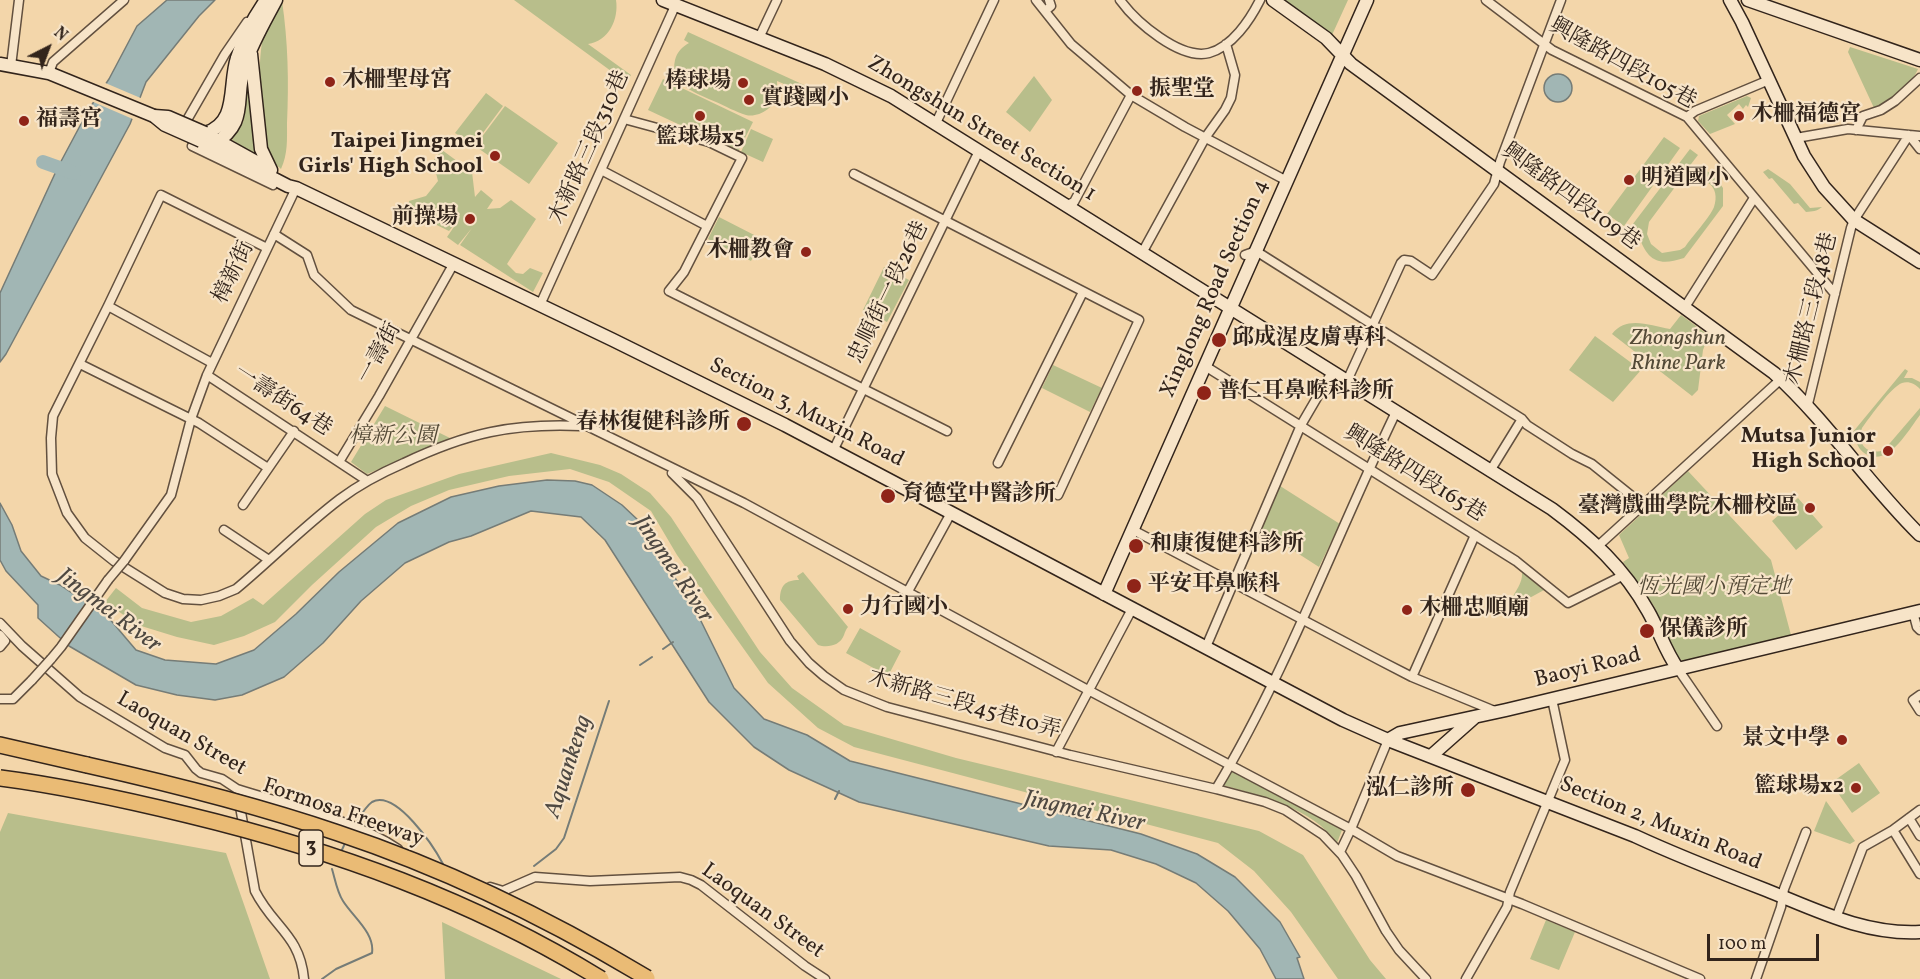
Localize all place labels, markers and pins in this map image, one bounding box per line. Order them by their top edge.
place label: 木柵聖母宮 [342,69,452,95]
place label: 棒球場 [665,70,731,96]
marker: 木柵聖母宮 [323,75,337,89]
marker: 棒球場 [736,76,750,90]
place label: 振聖堂 [1149,78,1215,104]
marker: 振聖堂 [1130,84,1144,98]
place label: 實踐國小 [761,87,849,113]
marker: 實踐國小 [742,93,756,107]
place label: 木柵福德宮 [1751,103,1861,129]
place label: 福壽宮 [36,108,102,134]
marker: 籃球場x5 [693,109,707,123]
marker: 木柵福德宮 [1732,109,1746,123]
marker: 福壽宮 [17,114,31,128]
place label: 籃球場x5 [655,126,745,152]
place label: Taipei Jingmei Girls' High School [299,130,483,182]
marker: Taipei Jingmei Girls' High School [488,149,502,163]
place label: 明道國小 [1641,167,1729,193]
marker: 明道國小 [1622,173,1636,187]
place label: 前操場 [392,206,458,232]
marker: 前操場 [463,212,477,226]
place label: 木柵教會 [706,239,794,265]
marker: 木柵教會 [799,245,813,259]
place label: 邱成湦皮膚專科 [1232,327,1386,353]
marker: 邱成湦皮膚專科 [1210,331,1228,349]
place label: 普仁耳鼻喉科診所 [1218,380,1394,406]
marker: 普仁耳鼻喉科診所 [1195,384,1213,402]
place label: 春林復健科診所 [576,411,730,437]
marker: 春林復健科診所 [735,415,753,433]
place label: Mutsa Junior High School [1741,425,1876,476]
marker: Mutsa Junior High School [1881,444,1895,458]
place label: 育德堂中醫診所 [902,483,1056,509]
marker: 育德堂中醫診所 [879,487,897,505]
place label: 臺灣戲曲學院木柵校區 [1578,495,1798,521]
marker: 臺灣戲曲學院木柵校區 [1803,501,1817,515]
place label: 和康復健科診所 [1150,533,1304,559]
marker: 和康復健科診所 [1127,537,1145,555]
place label: 平安耳鼻喉科 [1148,573,1280,599]
marker: 平安耳鼻喉科 [1125,577,1143,595]
place label: 力行國小 [860,596,948,622]
place label: 木柵忠順廟 [1419,597,1529,623]
marker: 力行國小 [841,602,855,616]
marker: 木柵忠順廟 [1400,603,1414,617]
place label: 保儀診所 [1660,618,1748,644]
marker: 保儀診所 [1638,622,1656,640]
place label: 景文中學 [1742,727,1830,753]
marker: 景文中學 [1835,733,1849,747]
place label: 籃球場x2 [1754,775,1844,801]
place label: 泓仁診所 [1366,777,1454,803]
marker: 泓仁診所 [1459,781,1477,799]
marker: 籃球場x2 [1849,781,1863,795]

